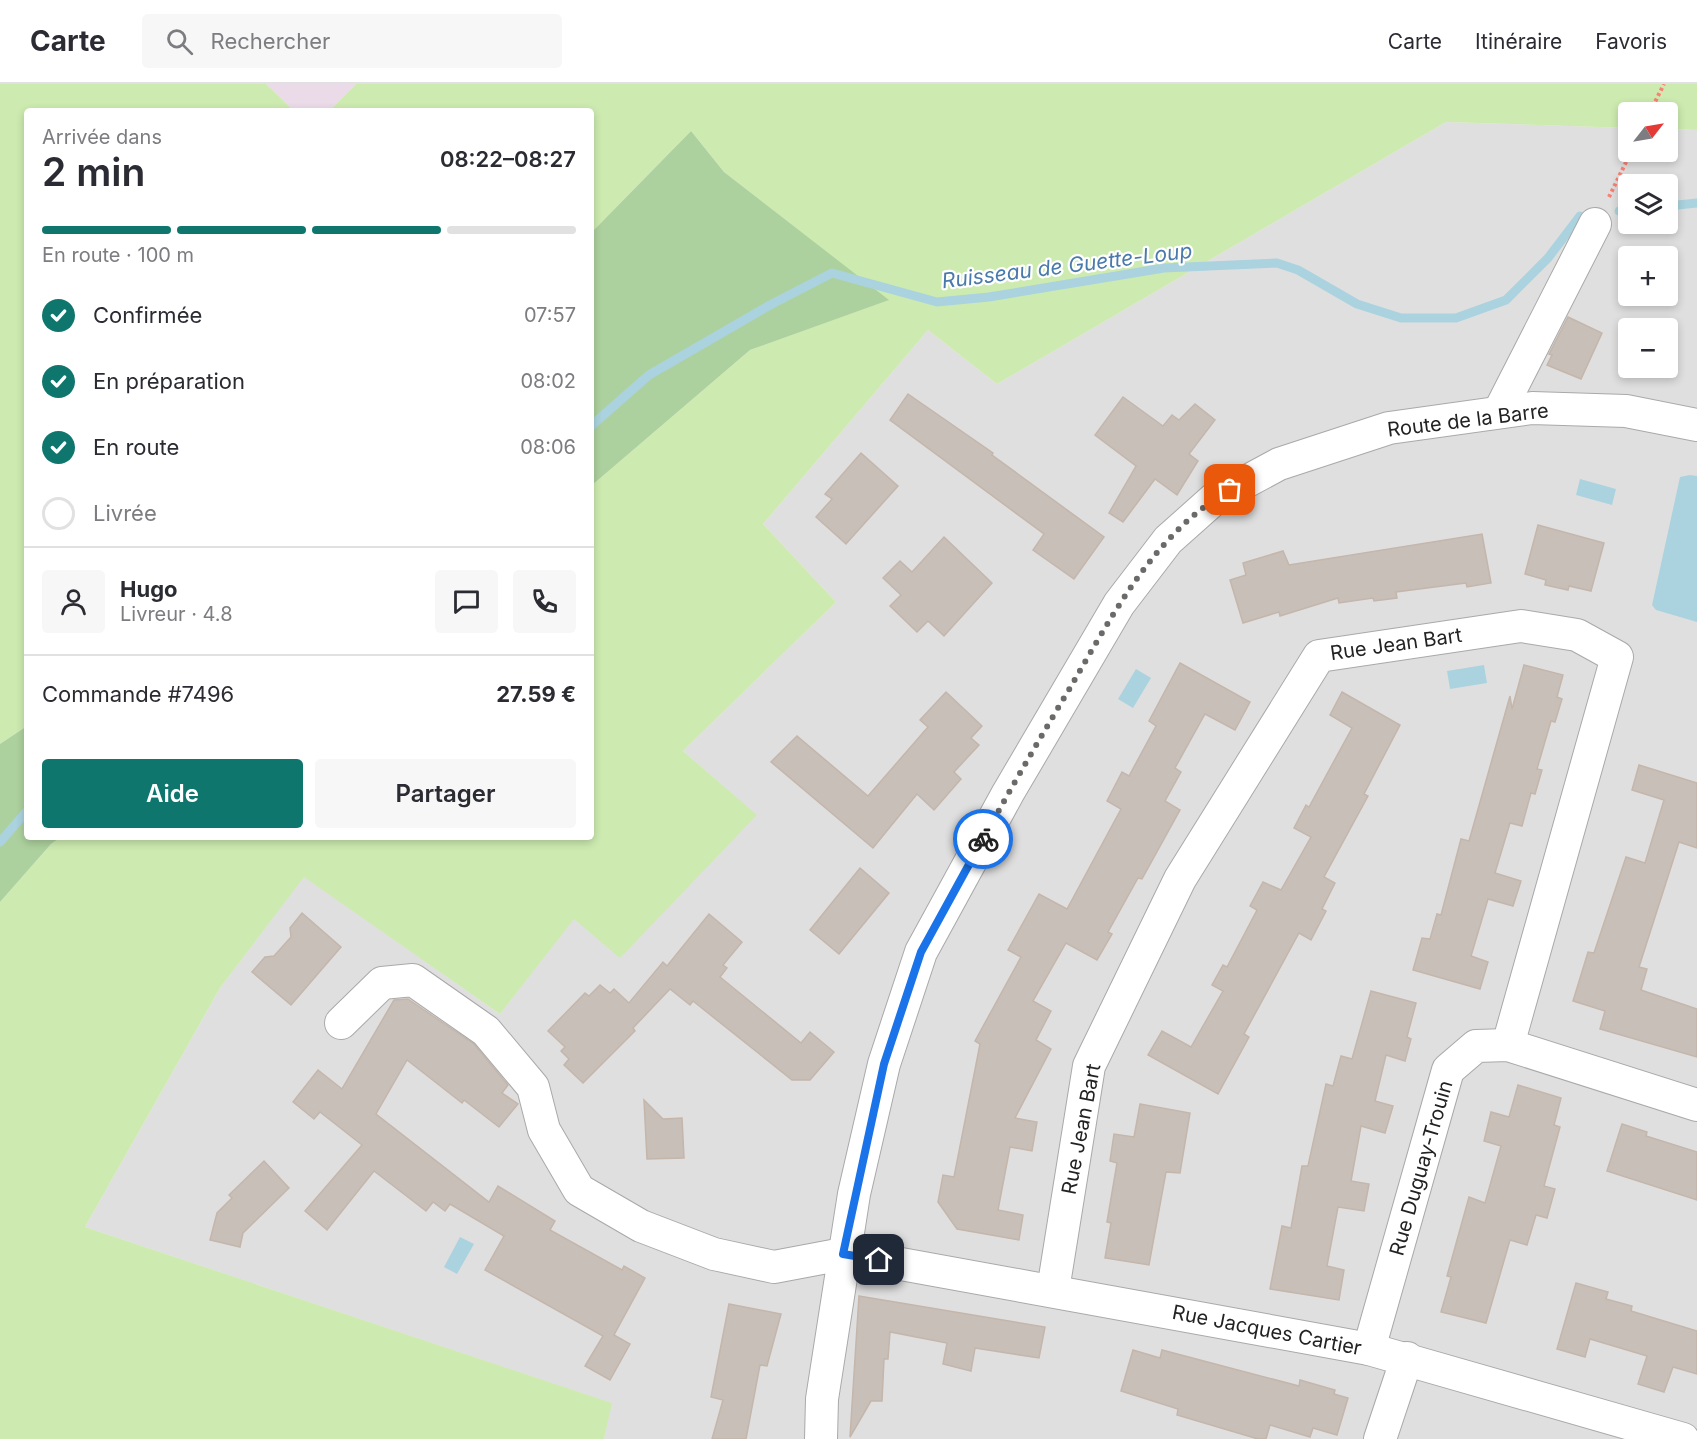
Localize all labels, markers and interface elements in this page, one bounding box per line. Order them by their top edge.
search box [142,14,562,68]
text: Carte [30,24,106,58]
icon: search [163,25,196,58]
text: Rechercher [211,28,330,54]
text: Carte [1388,29,1442,54]
text: Itinéraire [1475,29,1562,54]
text: Favoris [1595,29,1667,54]
north arrow [1618,102,1678,162]
map controls [1618,102,1678,378]
text: Arrivée dans [42,125,162,149]
text: 08:22–08:27 [440,146,576,172]
text: 2 min [42,148,145,195]
button: layers [1618,174,1678,234]
water label: Ruisseau de Guette-Loup [940,238,1194,293]
text: En route · 100 m [42,243,194,267]
button: + [1618,246,1678,306]
icon: check [42,299,75,332]
text: Confirmée [93,302,202,328]
text: 07:57 [524,303,576,327]
button: − [1618,318,1678,378]
icon: check [42,365,75,398]
text: En préparation [93,368,245,394]
text: 08:02 [520,369,576,393]
street label: Route de la Barre [1386,398,1550,442]
icon: check [42,431,75,464]
text: En route [93,434,179,460]
text: 08:06 [520,435,576,459]
pin [1204,464,1255,515]
icon: bag [1213,473,1246,506]
text: Livrée [93,500,157,526]
button: person [42,570,105,633]
button: chat [435,570,498,633]
button: phone [513,570,576,633]
text: Hugo [120,576,178,602]
text: Livreur · 4.8 [120,602,233,626]
street label: Rue Jean Bart [1329,623,1464,665]
text: Commande #7496 [42,681,234,707]
text: 27.59 € [496,681,576,707]
button: Aide [42,759,303,828]
button: Partager [315,759,576,828]
courier [953,809,1013,869]
icon: bike [967,823,1000,856]
street label: Rue Jean Bart [1057,1061,1106,1196]
street label: Rue Duguay-Trouin [1385,1078,1457,1258]
pin [853,1234,904,1285]
icon: home [862,1243,895,1276]
street label: Rue Jacques Cartier [1170,1300,1364,1360]

